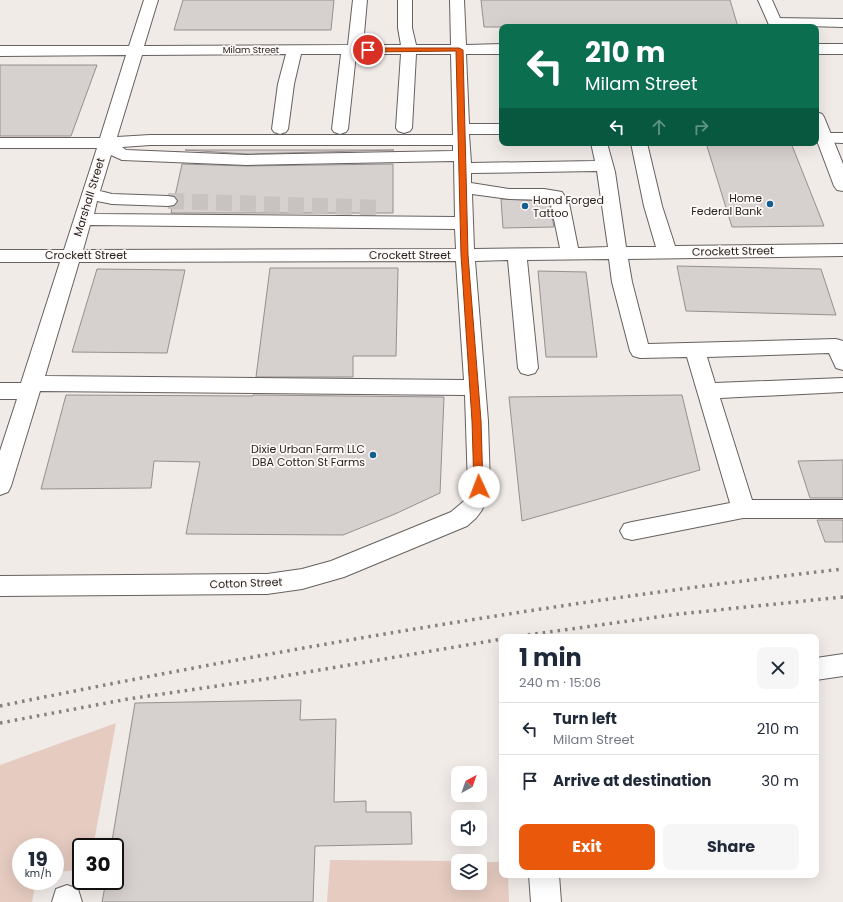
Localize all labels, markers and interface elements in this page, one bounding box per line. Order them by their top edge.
pin [351,33,385,67]
text: 210 m [585,33,665,72]
icon: arrive [357,39,379,61]
icon: left [519,40,571,92]
street label: Milam Street [223,44,279,56]
text: Milam Street [585,71,698,96]
icon: left [606,116,628,138]
icon: ahead [648,116,670,138]
icon: right [690,116,712,138]
street label: Marshall Street [69,156,109,238]
place label: Home Federal Bank [691,190,762,219]
place label: Hand Forged Tattoo [533,192,604,221]
marker: Home Federal Bank [765,199,775,209]
marker: Hand Forged Tattoo [520,201,530,211]
street label: Crockett Street [692,242,774,260]
street label: Crockett Street [45,247,127,263]
street label: Crockett Street [369,247,451,263]
place label: Dixie Urban Farm LLC DBA Cotton St Farms [251,441,365,470]
marker: Dixie Urban Farm LLC DBA Cotton St Farms [368,450,378,460]
position arrow [458,466,500,508]
street label: Cotton Street [209,574,283,592]
text: 1 min [519,641,582,674]
button: close [757,647,799,689]
text: 240 m · 15:06 [519,673,601,692]
text: Turn left [553,708,617,729]
icon: left [519,718,541,740]
text: 210 m [757,718,799,739]
text: Milam Street [553,730,634,749]
north arrow [451,766,487,802]
map controls [451,766,487,890]
icon: arrive [519,770,541,792]
text: Arrive at destination [553,770,711,791]
text: 30 m [761,770,799,791]
button: sound [451,810,487,846]
button: Exit [519,824,655,870]
button: Share [663,824,799,870]
speed limit sign: 30 [72,838,124,890]
text: 19 [28,845,48,873]
button: layers [451,854,487,890]
text: km/h [25,866,51,881]

